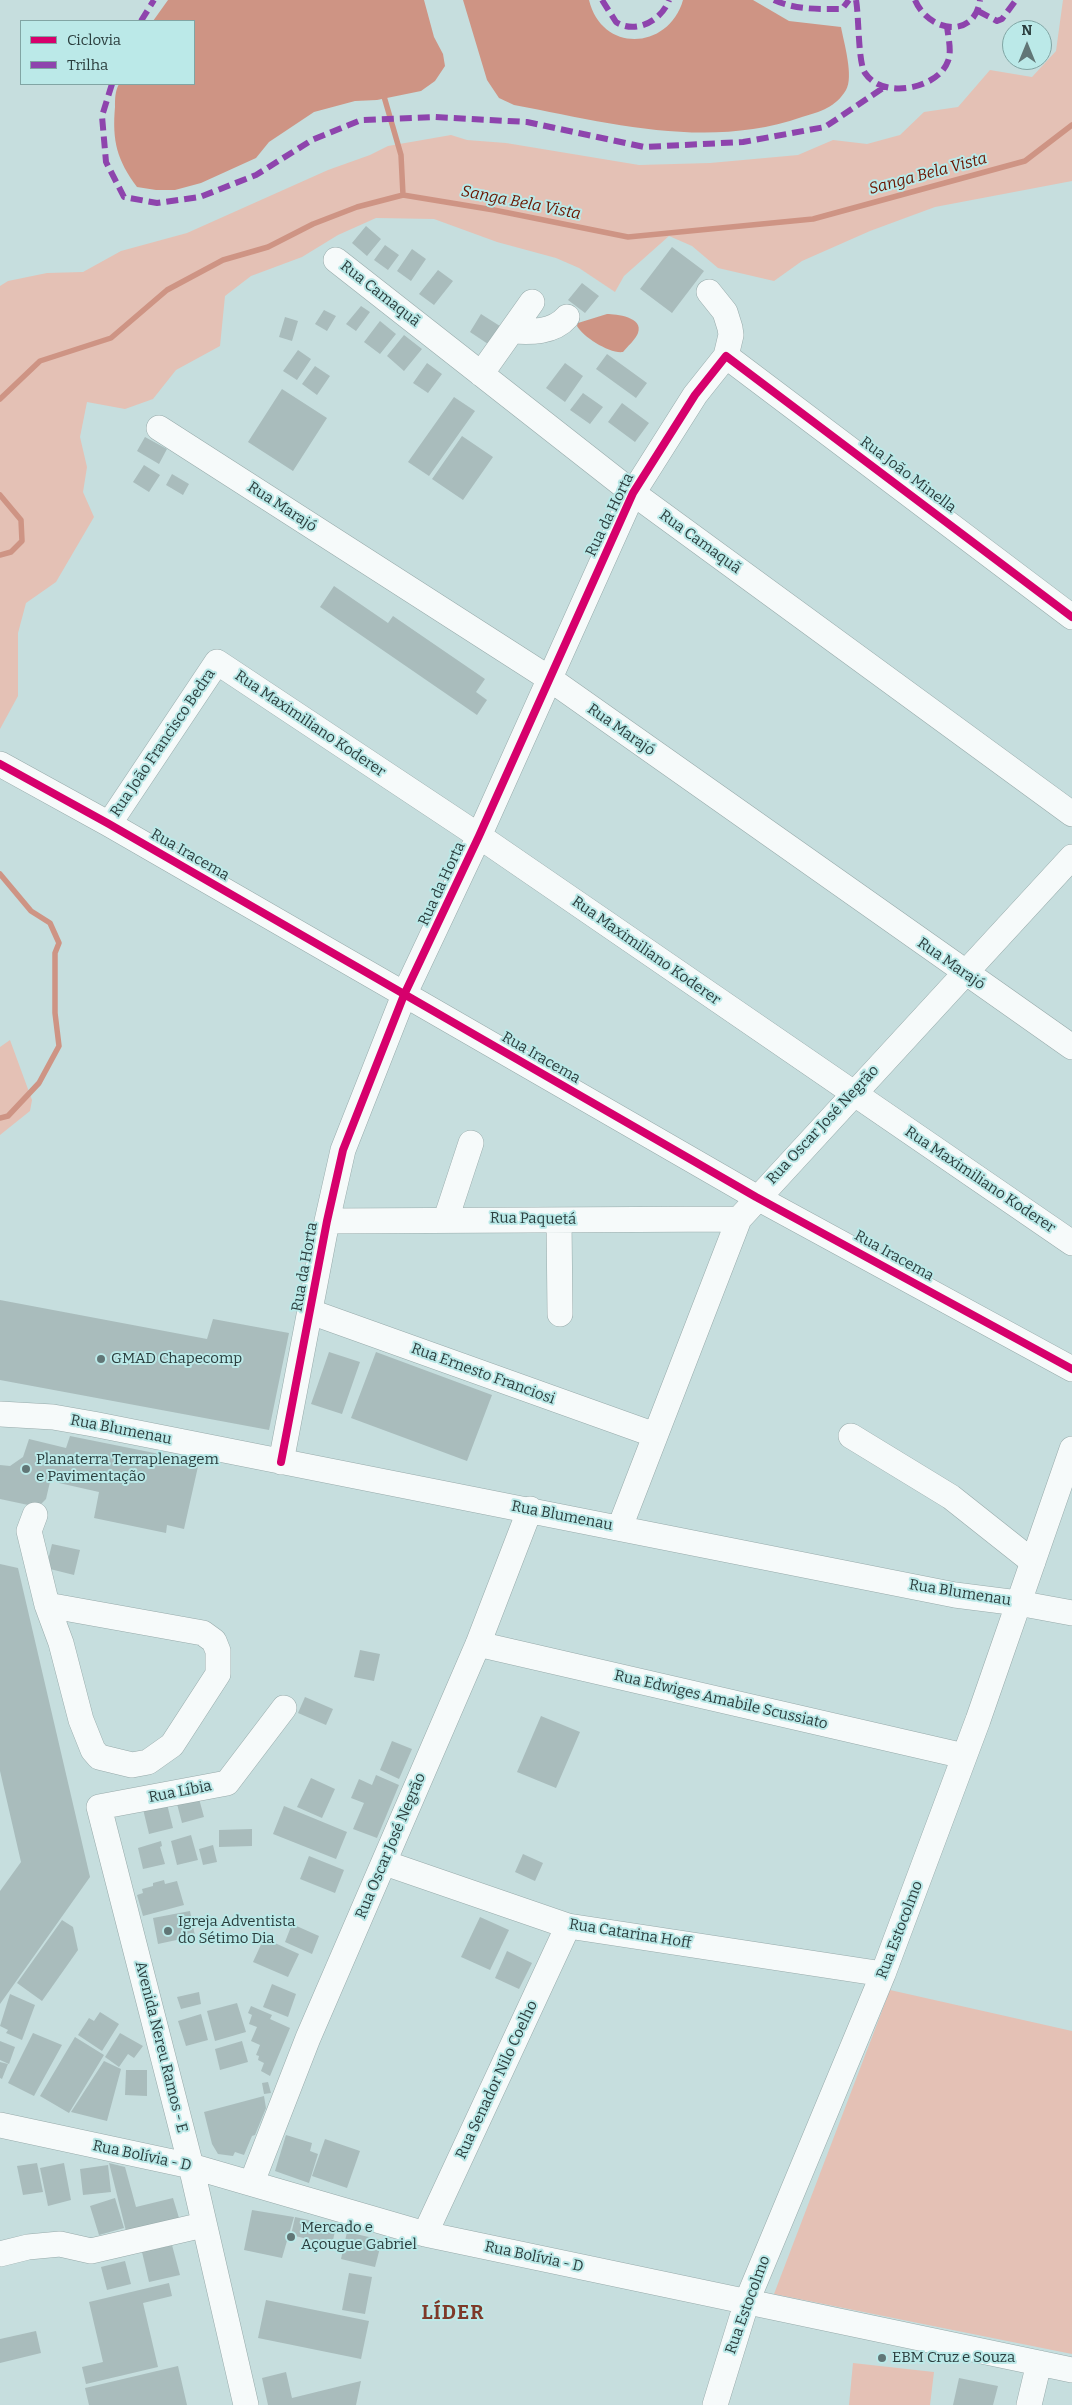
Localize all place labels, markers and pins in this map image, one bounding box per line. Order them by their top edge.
place label: GMAD Chapecomp [111,1350,242,1368]
marker: GMAD Chapecomp [95,1353,107,1365]
place label: Planaterra Terraplenagem e Pavimentação [36,1451,219,1486]
marker: Planaterra Terraplenagem e Pavimentação [20,1463,32,1475]
place label: Igreja Adventista do Sétimo Dia [178,1913,296,1948]
marker: Igreja Adventista do Sétimo Dia [162,1925,174,1937]
place label: Mercado e Açougue Gabriel [301,2219,417,2254]
marker: Mercado e Açougue Gabriel [285,2231,297,2243]
place label: EBM Cruz e Souza [892,2349,1015,2367]
marker: EBM Cruz e Souza [876,2352,888,2364]

